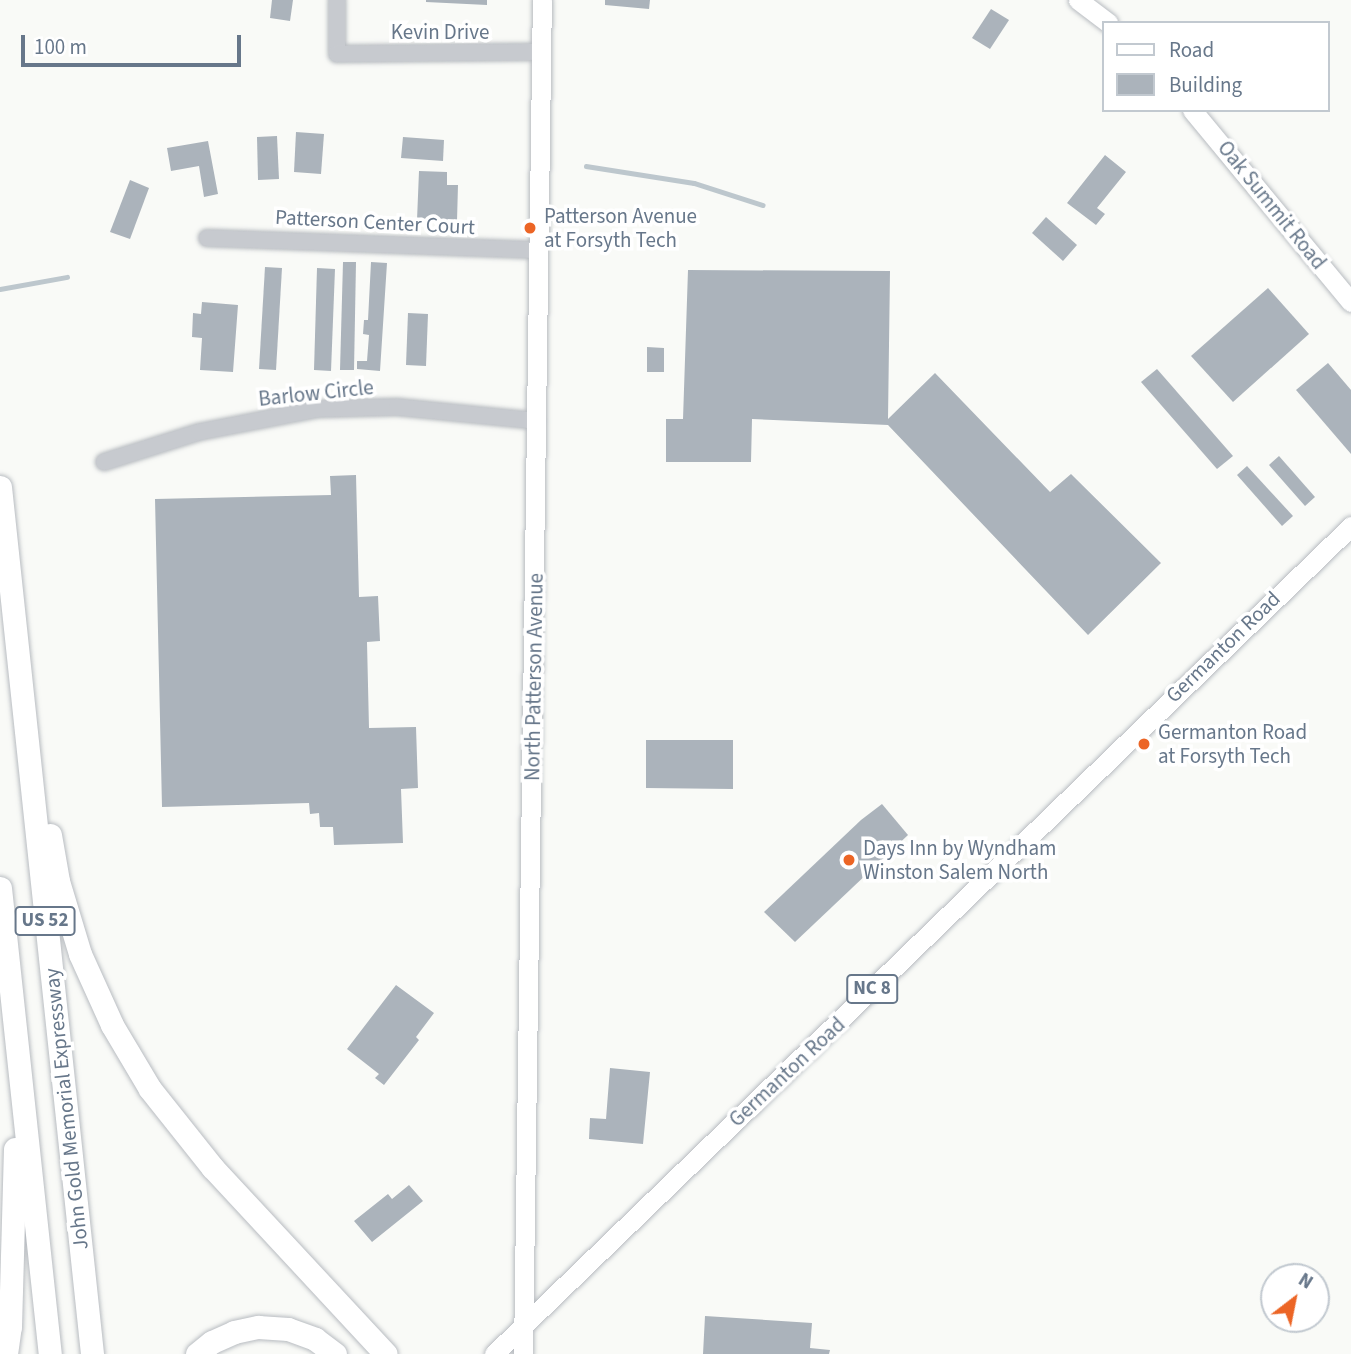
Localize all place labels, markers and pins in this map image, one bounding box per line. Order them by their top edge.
place label: Patterson Avenue at Forsyth Tech [544,203,697,253]
marker: Patterson Avenue at Forsyth Tech [522,220,538,236]
place label: Germanton Road at Forsyth Tech [1158,719,1307,769]
marker: Germanton Road at Forsyth Tech [1136,736,1152,752]
place label: Days Inn by Wyndham Winston Salem North [863,835,1056,885]
marker: Days Inn by Wyndham Winston Salem North [841,852,857,868]

